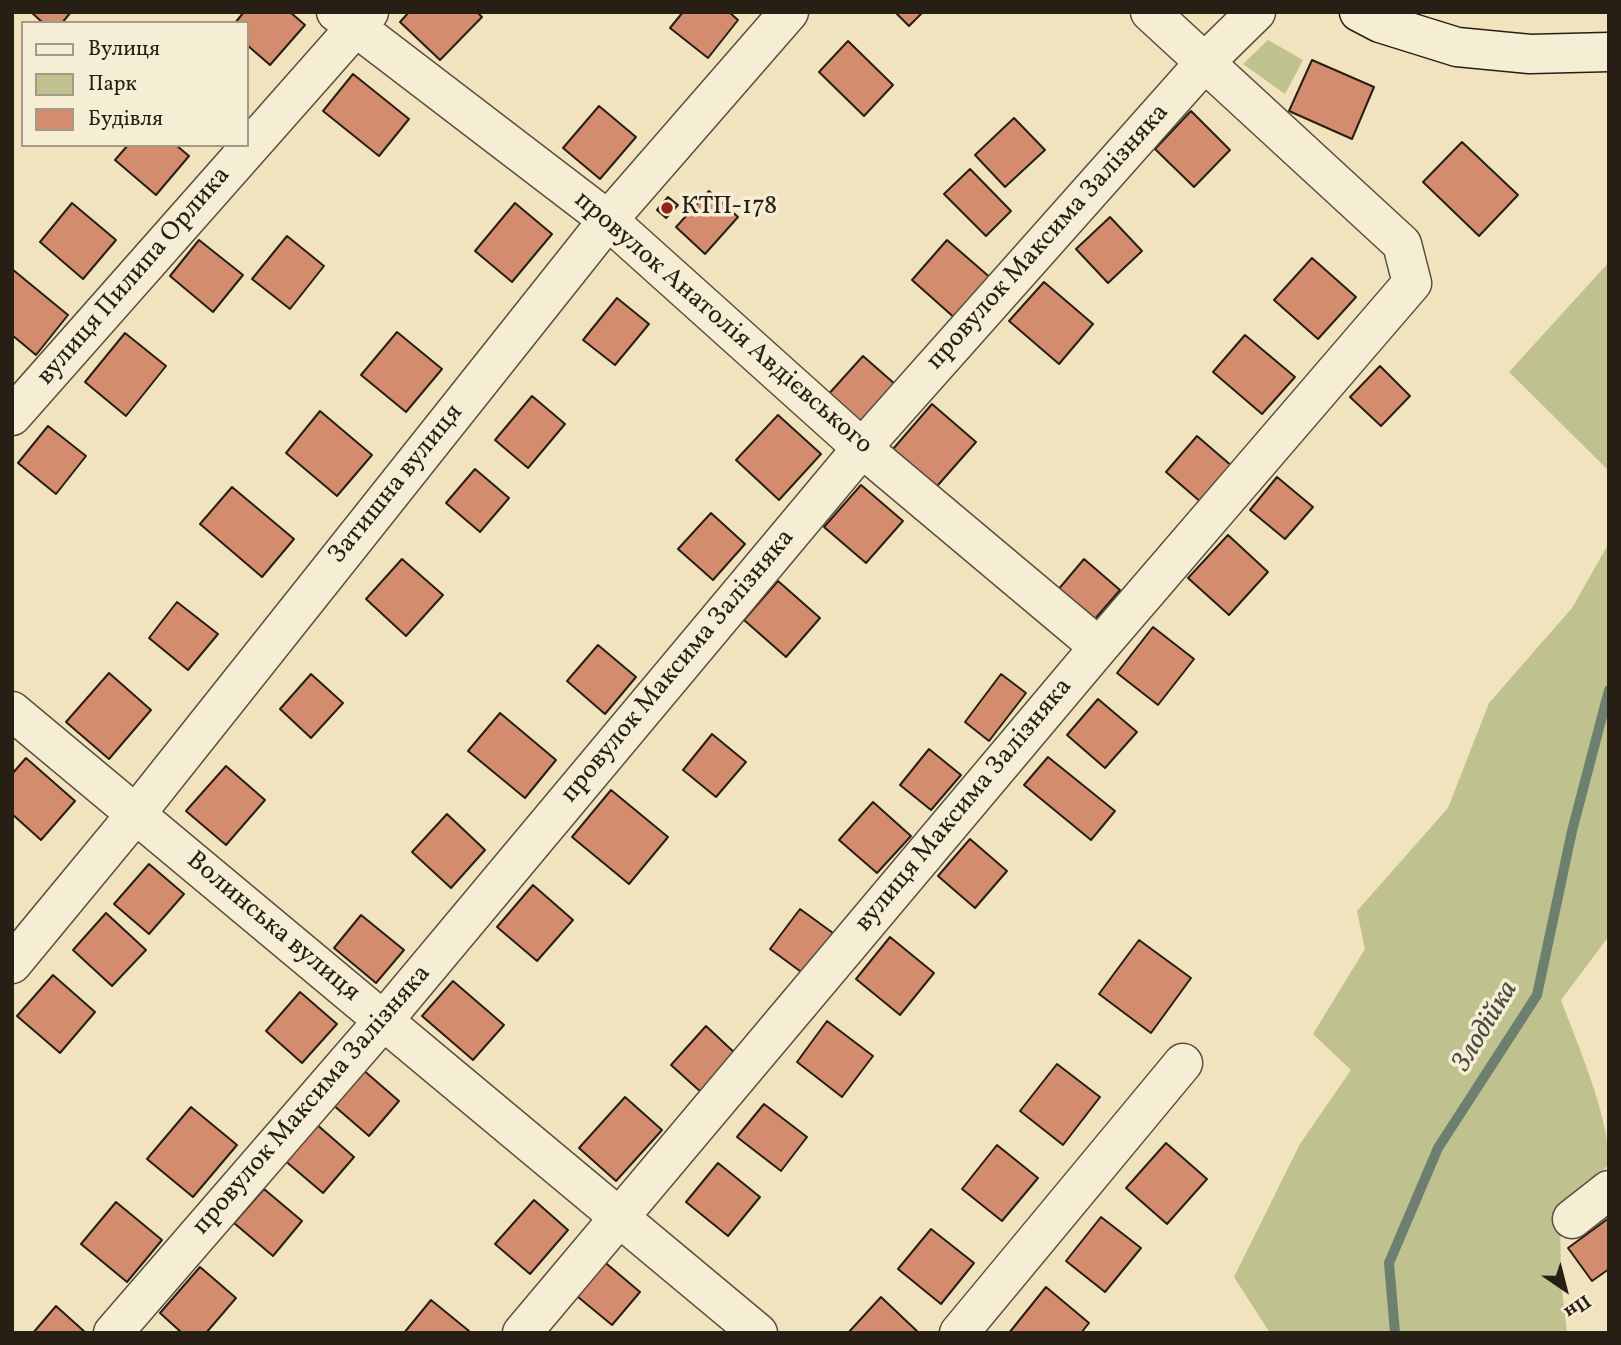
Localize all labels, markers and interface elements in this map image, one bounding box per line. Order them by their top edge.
legend [21,21,248,147]
text: Вулиця [88,35,160,64]
text: Парк [88,70,137,99]
street label: провулок Максима Залізняка [921,98,1177,378]
text: Будівля [88,105,163,134]
street label: вулиця Пилипа Орлика [32,161,238,393]
street label: провулок Анатолія Авдієвського [566,186,878,462]
place label: КТП-178 [681,192,777,224]
marker: КТП-178 [659,200,675,216]
street label: Затишна вулиця [323,399,471,571]
street label: провулок Максима Залізняка [555,524,803,810]
street label: вулиця Максима Залізняка [850,673,1080,939]
street label: Волинська вулиця [179,846,365,1010]
street label: провулок Максима Залізняка [187,960,439,1242]
water label: Злодійка [1447,976,1527,1078]
north arrow [1530,1254,1600,1324]
text: Пн [1559,1288,1596,1325]

